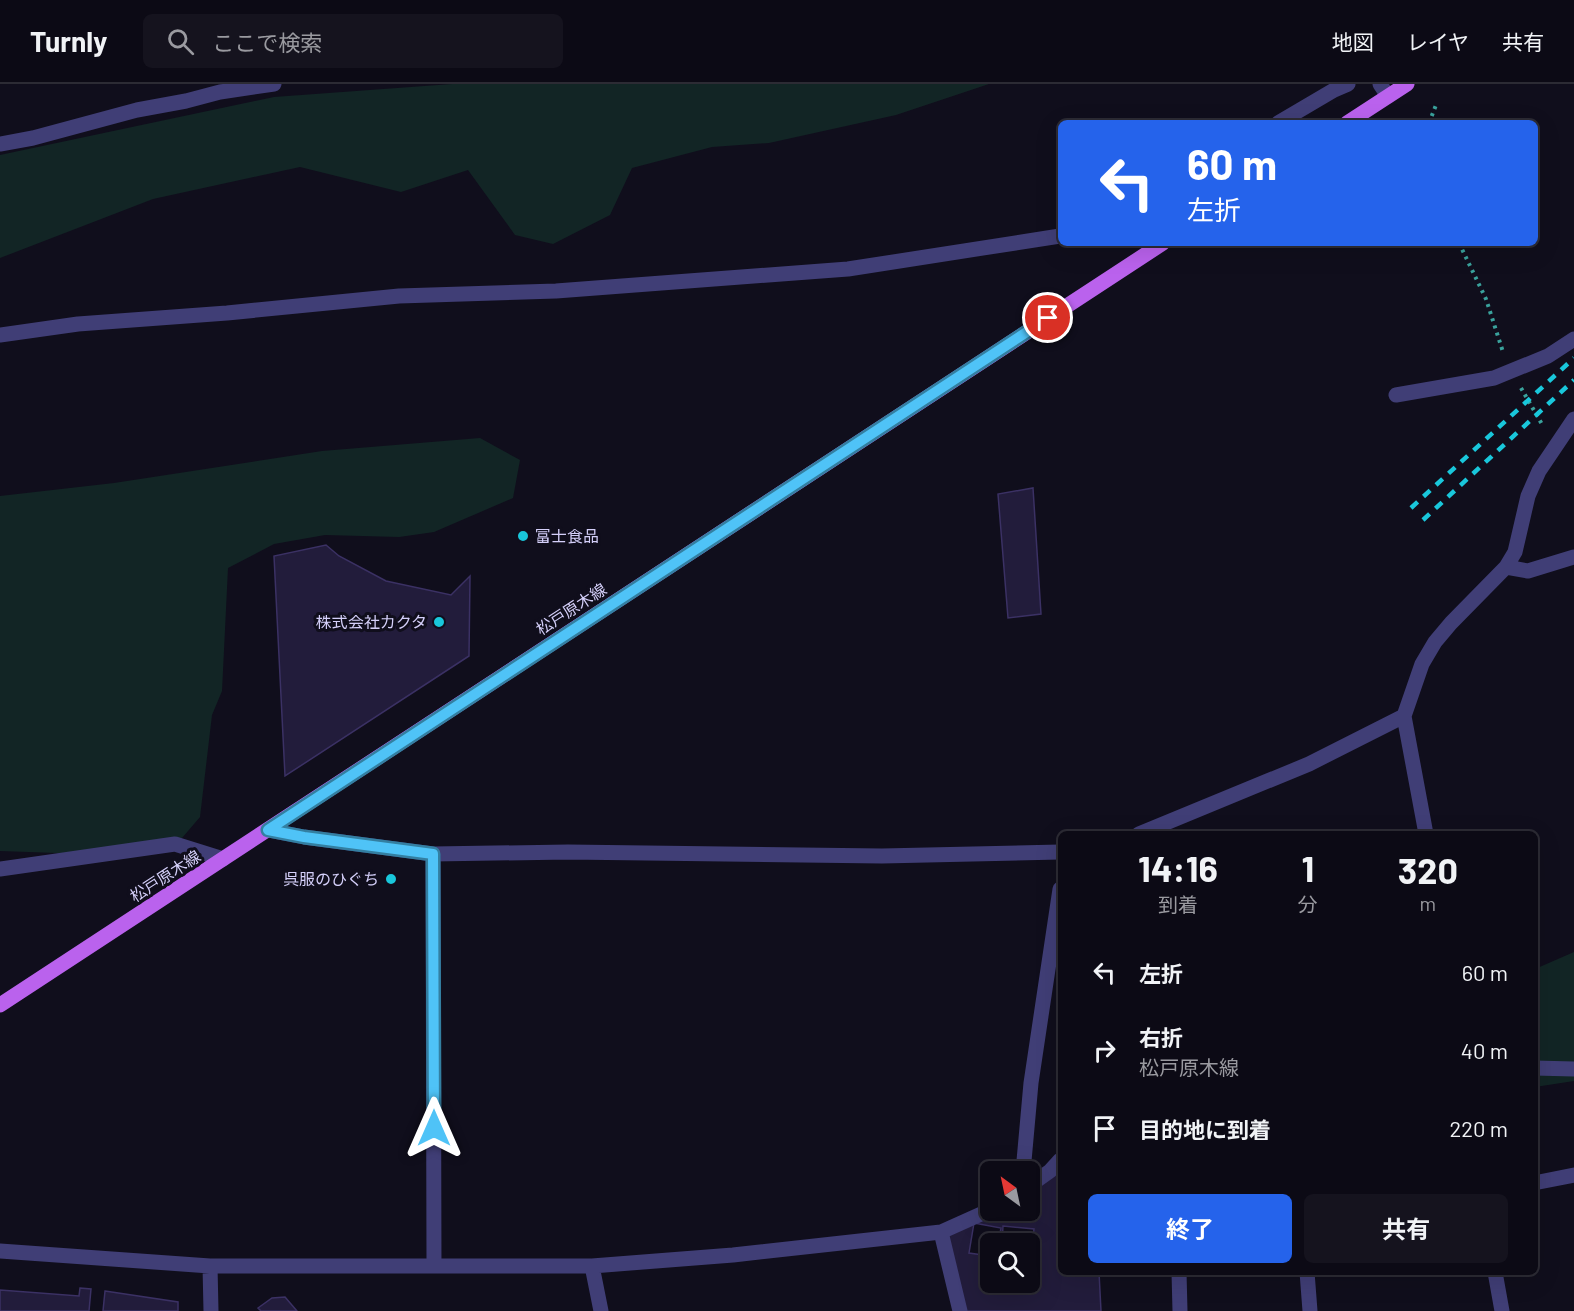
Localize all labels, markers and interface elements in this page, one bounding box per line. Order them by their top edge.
search box [143,14,563,68]
text: Turnly [30,24,107,58]
icon: search [164,25,197,58]
text: ここで検索 [212,29,322,55]
text: 地図 [1332,29,1374,54]
text: レイヤ [1407,29,1469,54]
text: 共有 [1502,29,1544,54]
text: 60 m [1187,138,1277,188]
icon: left [1088,144,1166,222]
text: 左折 [1187,193,1241,225]
pin [1022,292,1073,343]
icon: arrive [1031,301,1064,334]
place label: 富士食品 [535,526,599,545]
marker: 富士食品 [516,529,530,543]
street label: 松戸原木線 [532,579,609,638]
place label: 株式会社カクタ [316,612,427,631]
marker: 株式会社カクタ [432,615,446,629]
street label: 松戸原木線 [126,846,203,905]
text: 14:16 [1138,846,1218,889]
text: 1 [1301,846,1314,889]
text: 320 [1398,848,1458,891]
place label: 呉服のひぐち [283,869,379,888]
marker: 呉服のひぐち [384,872,398,886]
text: m [1420,891,1436,915]
text: 到着 [1158,892,1198,916]
text: 分 [1298,892,1318,916]
icon: left [1088,956,1121,989]
text: 60 m [1462,959,1508,985]
text: 左折 [1139,960,1183,986]
text: 右折 [1139,1024,1183,1050]
icon: right [1088,1034,1121,1067]
text: 40 m [1461,1037,1508,1063]
text: 松戸原木線 [1139,1055,1239,1079]
position arrow [402,1096,466,1160]
icon: arrive [1088,1112,1121,1145]
text: 220 m [1449,1115,1508,1141]
text: 目的地に到着 [1139,1116,1271,1142]
north arrow [980,1161,1040,1221]
map controls [980,1161,1040,1293]
button: 終了 [1088,1194,1292,1263]
button: 共有 [1304,1194,1508,1263]
button: search [980,1233,1040,1293]

